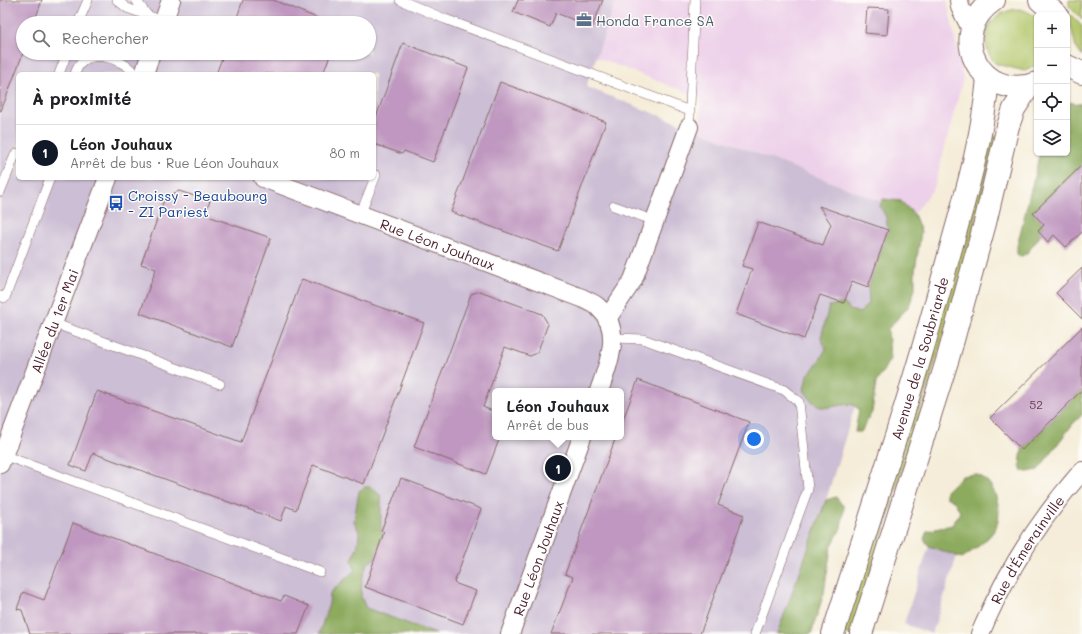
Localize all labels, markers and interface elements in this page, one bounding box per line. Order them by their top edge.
office icon: Honda France SA [575,11,593,29]
place label: Honda France SA [596,11,714,30]
map controls [1034,12,1070,156]
button: + [1034,12,1070,48]
search box [16,16,376,60]
icon: search [30,27,52,49]
text: Rechercher [62,28,149,48]
button: − [1034,48,1070,84]
button: locate [1034,84,1070,120]
text: À proximité [32,87,131,109]
button: layers [1034,120,1070,156]
text: Léon Jouhaux [70,134,173,154]
text: 1 [42,144,48,161]
text: 80 m [330,144,360,161]
text: Arrêt de bus · Rue Léon Jouhaux [70,154,279,171]
place label: Croissy - Beaubourg - ZI Pariest [128,186,267,221]
bus stop icon: Croissy - Beaubourg - ZI Pariest [107,194,125,212]
street label: Rue Léon Jouhaux [378,214,498,274]
street label: Allée du 1er Mai [26,266,82,376]
street label: Avenue de la Soubriarde [886,275,952,442]
popup [492,388,624,440]
text: Léon Jouhaux [507,396,609,416]
house number: 52 [1029,396,1043,412]
text: Arrêt de bus [507,416,589,433]
your location [744,429,764,449]
pin: 1 [545,453,571,483]
street label: Rue d'Émerainville [986,491,1068,607]
street label: Rue Léon Jouhaux [508,498,568,618]

